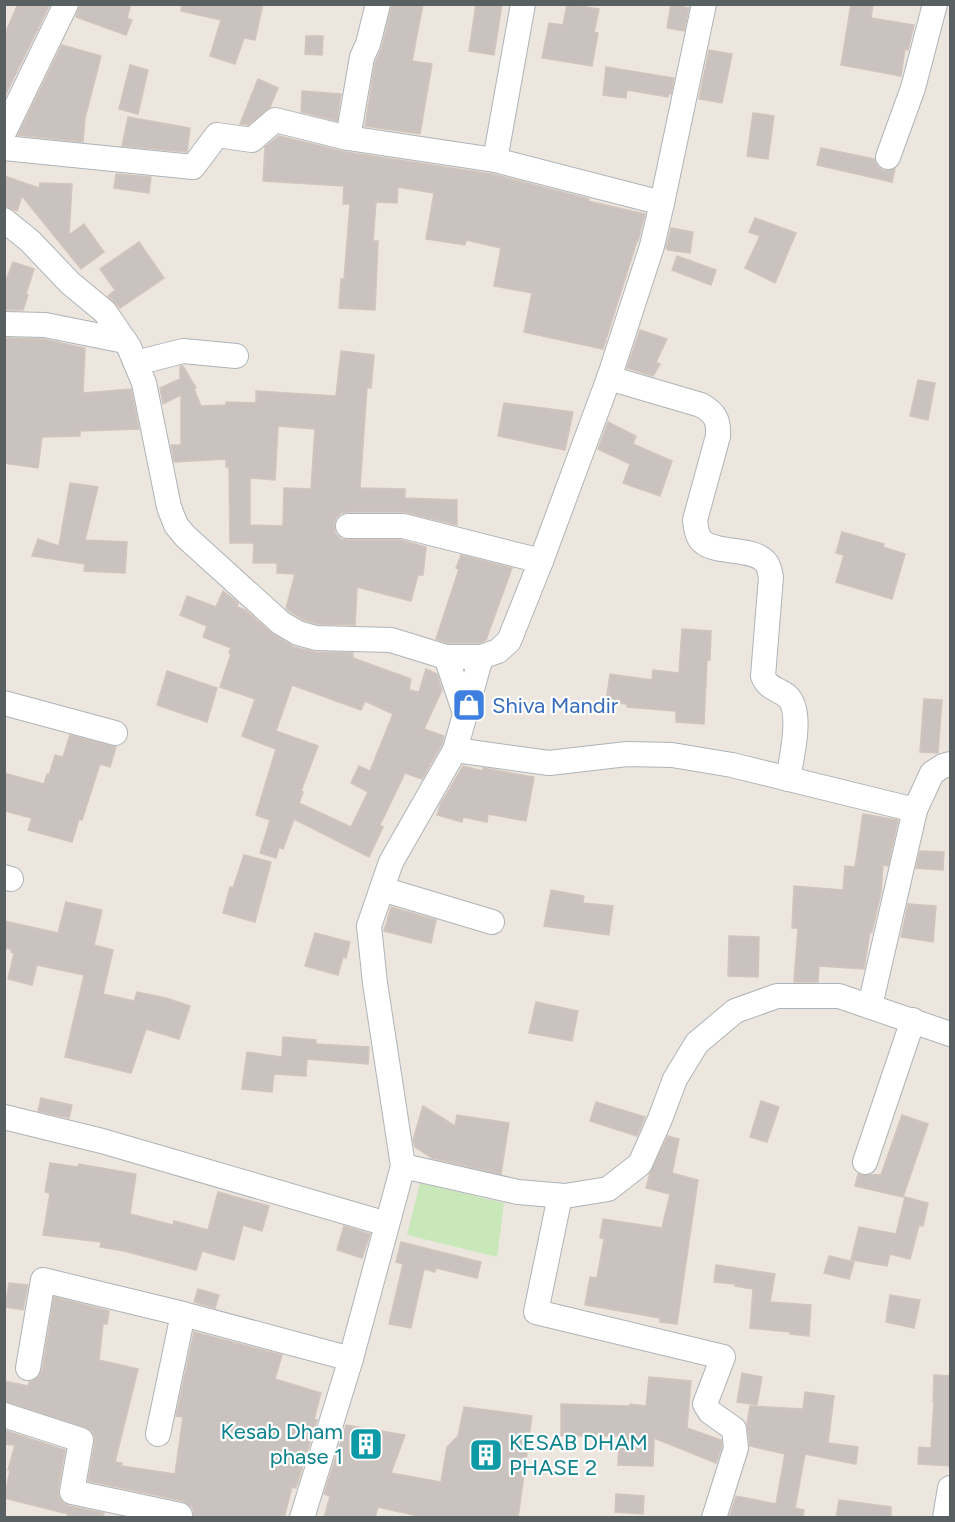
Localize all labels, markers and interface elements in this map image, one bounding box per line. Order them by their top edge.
shop icon: Shiva Mandir [451,687,487,723]
place label: Shiva Mandir [492,692,619,719]
place label: Kesab Dham phase 1 [221,1418,343,1470]
building icon: Kesab Dham phase 1 [348,1426,384,1462]
place label: KESAB DHAM PHASE 2 [509,1429,648,1481]
building icon: KESAB DHAM PHASE 2 [468,1437,504,1473]

